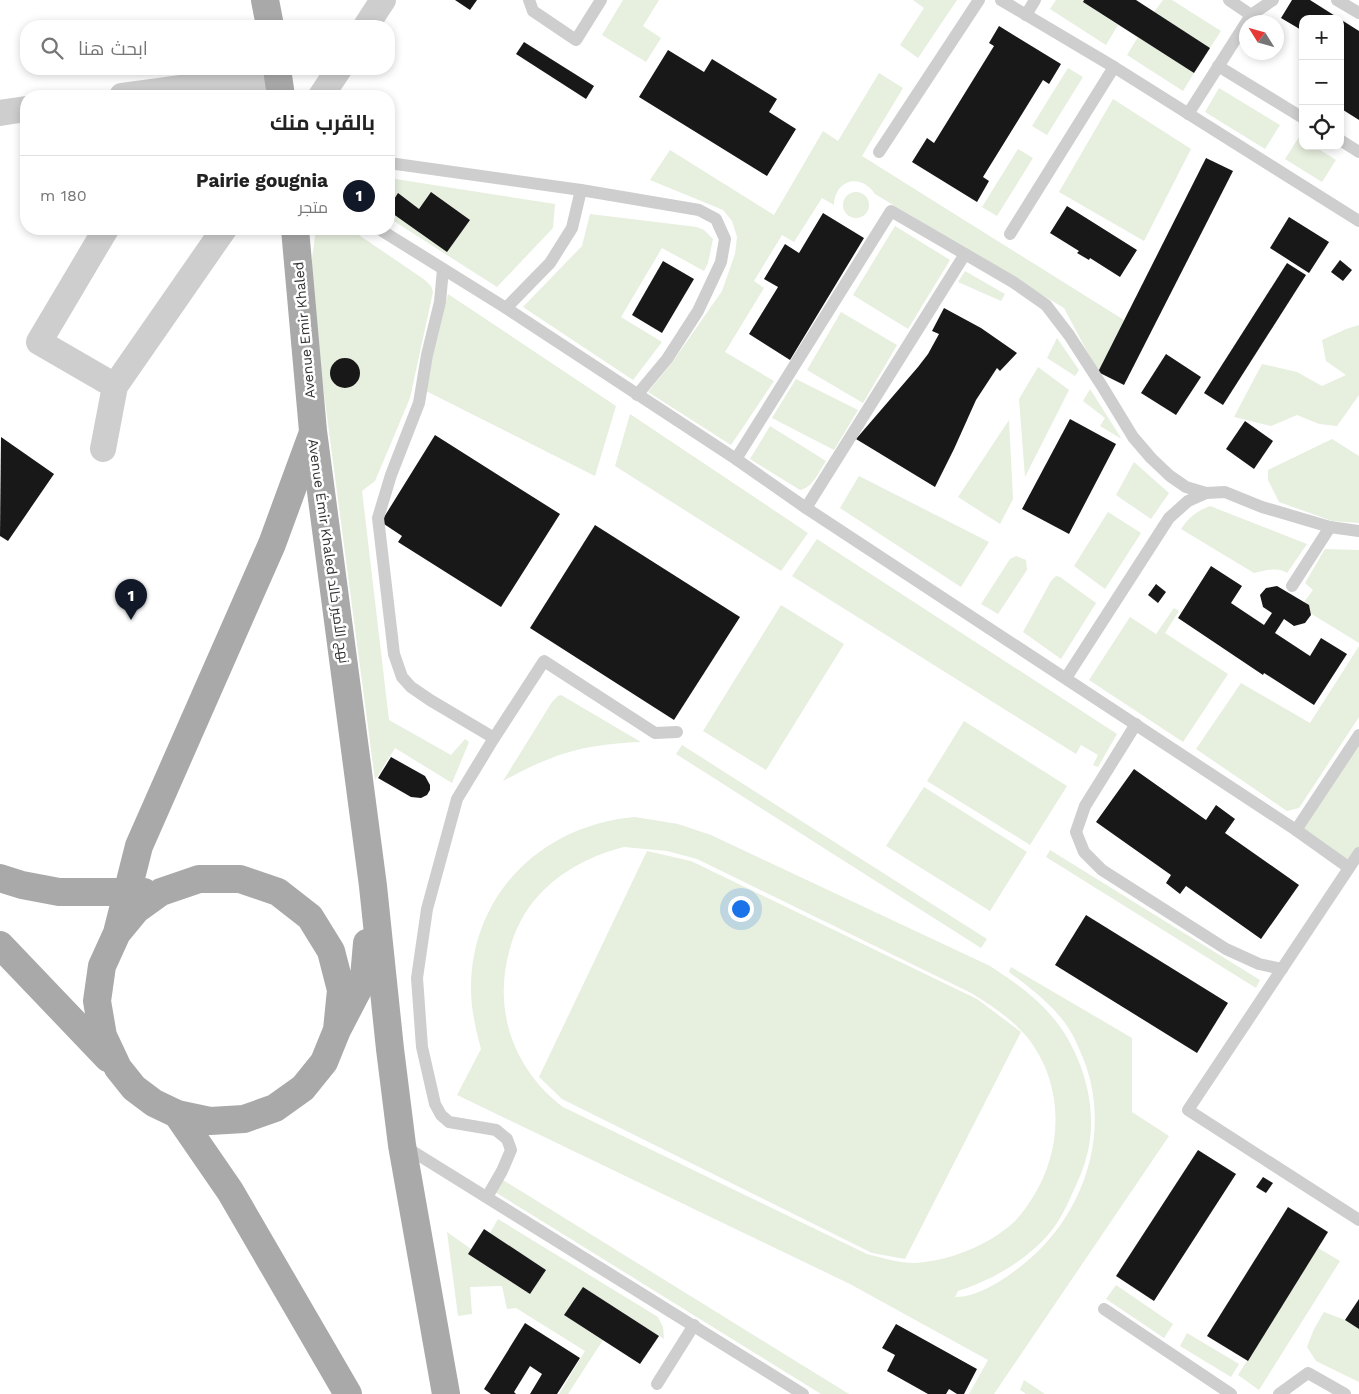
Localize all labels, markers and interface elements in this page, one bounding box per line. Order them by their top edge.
north arrow [1239,15,1284,60]
map controls [1299,15,1344,150]
button: + [1299,15,1344,60]
search box [20,20,395,75]
icon: search [38,34,66,62]
text: ابحث هنا [78,37,148,60]
button: − [1299,60,1344,105]
button: locate [1299,105,1344,150]
text: بالقرب منك [270,110,375,135]
text: Pairie gougnia [196,169,328,192]
text: 180 m [40,186,87,205]
text: 1 [356,186,362,205]
text: متجر [299,198,328,217]
street label: Avenue Emir Khaled [290,261,318,399]
street label: Avenue Émir Khaled نهج الأمير خالد [304,438,353,665]
pin: 1 [115,579,147,620]
your location [728,896,754,922]

